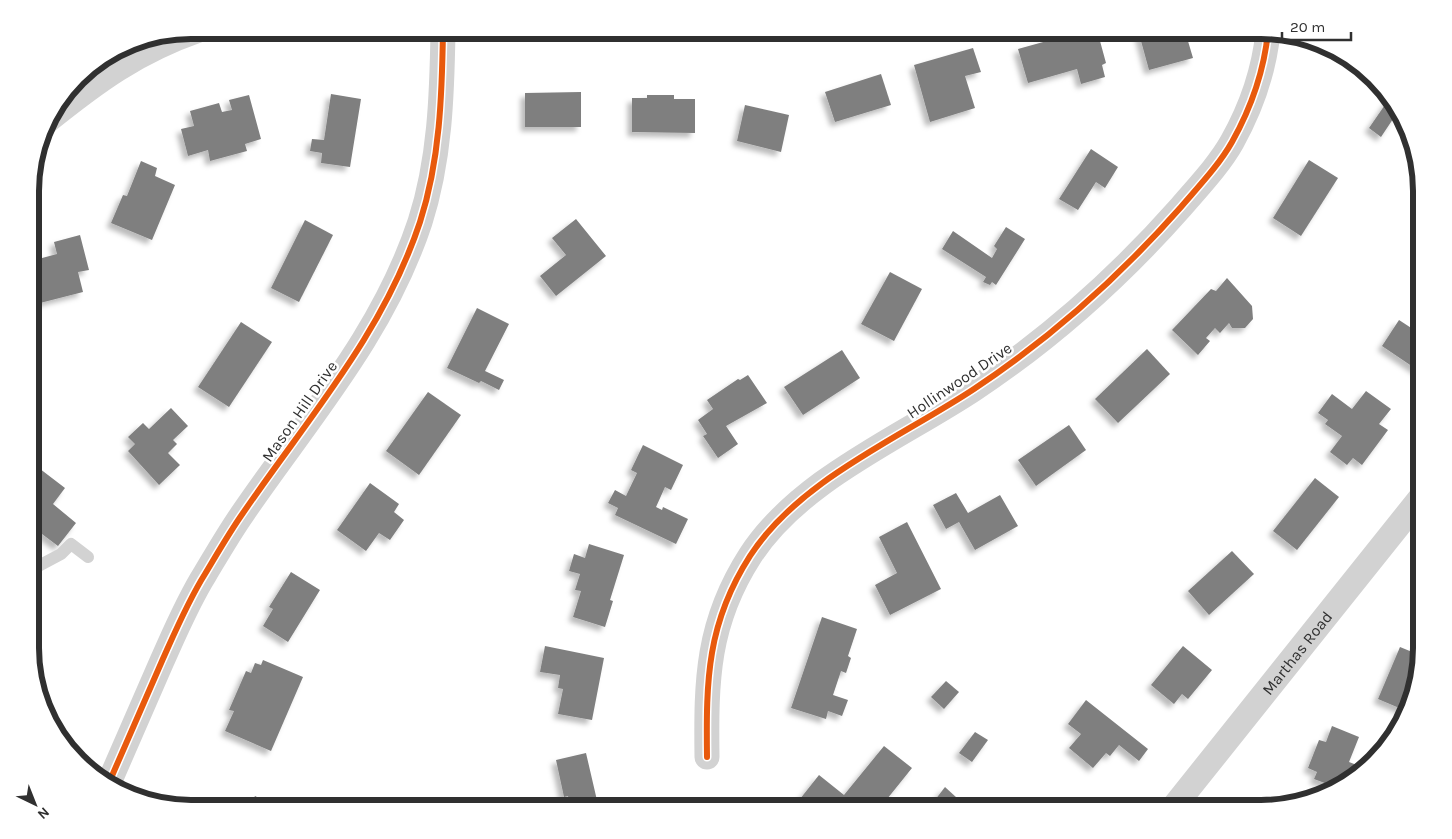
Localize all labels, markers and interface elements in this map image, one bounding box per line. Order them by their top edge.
scale bar [1282,10,1351,42]
text: 20 m [1290,18,1325,36]
street label: Hollinwood Drive [903,338,1015,423]
street label: Mason Hill Drive [258,357,341,465]
street label: Marthas Road [1258,607,1336,699]
north arrow [10,779,60,829]
text: N [34,803,53,823]

